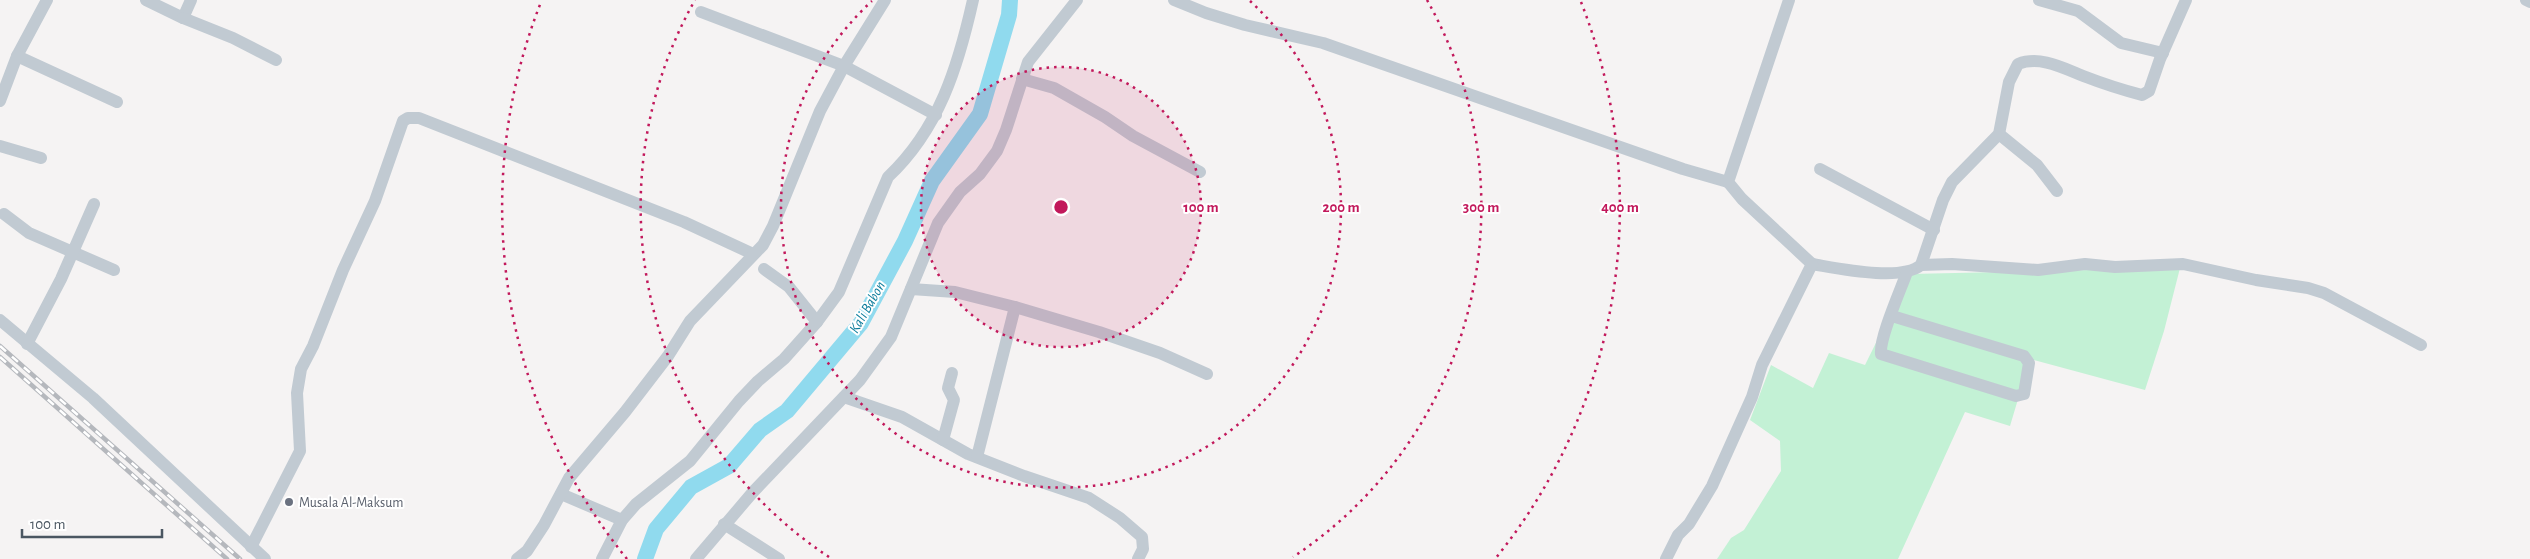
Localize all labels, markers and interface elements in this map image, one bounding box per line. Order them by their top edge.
centre of rings [1052,198,1070,216]
text: 100 m [1183,200,1219,215]
text: 200 m [1322,200,1360,215]
text: 300 m [1463,200,1499,215]
text: 400 m [1601,200,1639,215]
water label: Kali Babon [847,279,888,336]
marker: Musala Al-Maksum [283,496,295,508]
place label: Musala Al-Maksum [299,496,403,510]
scale bar [22,506,162,538]
text: 100 m [30,517,65,532]

